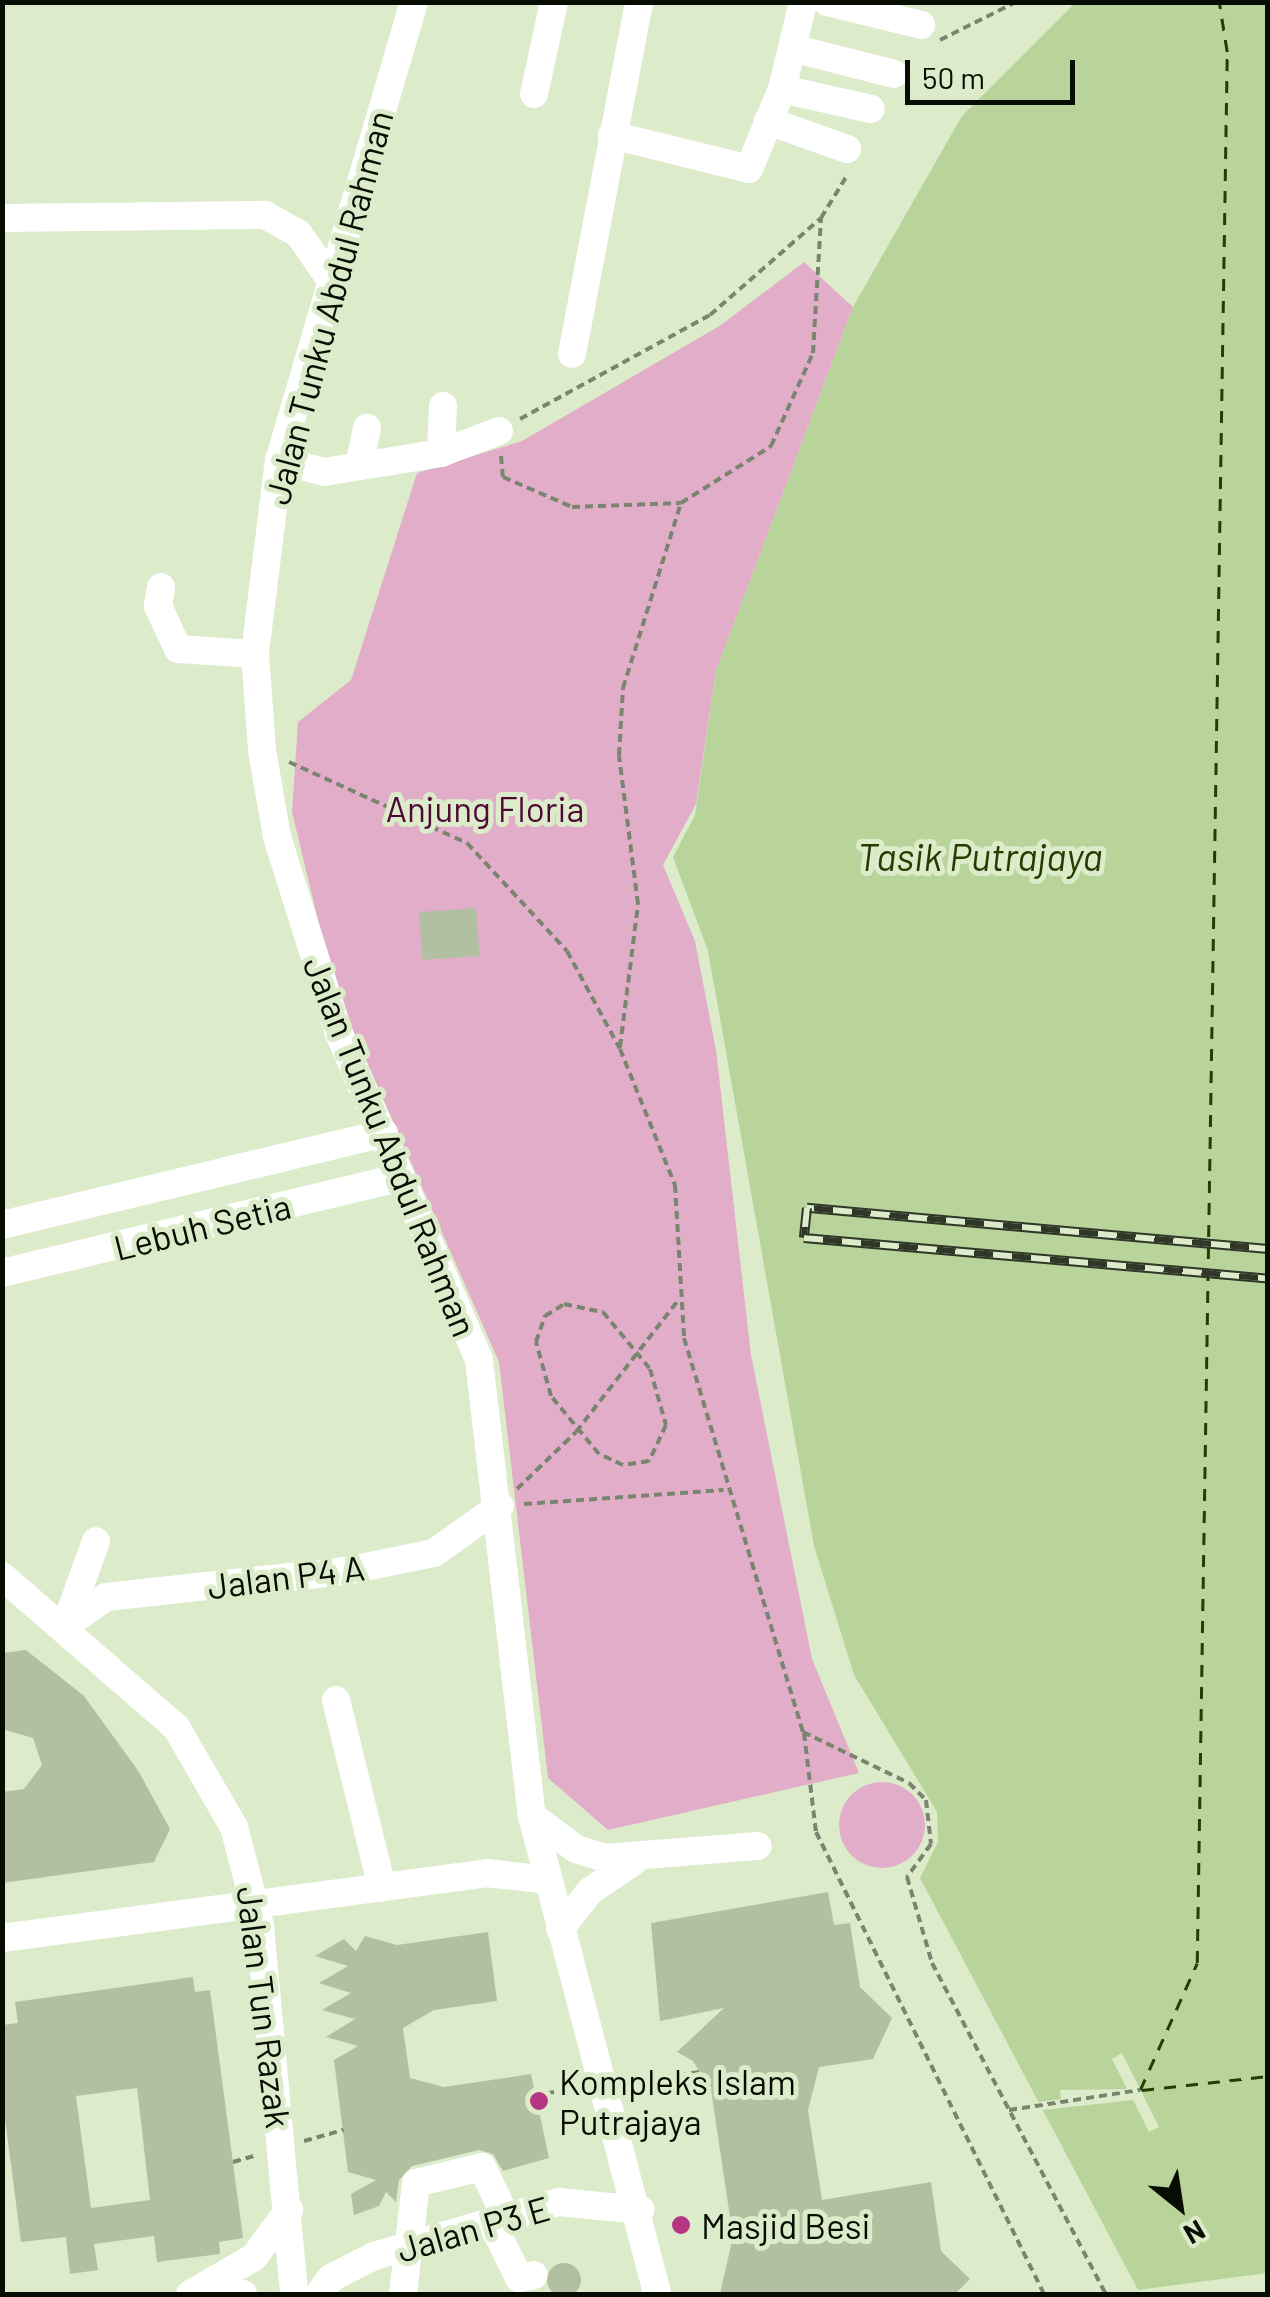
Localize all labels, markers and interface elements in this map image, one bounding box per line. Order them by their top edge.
scale bar [910,40,1080,102]
text: 50 m [922,59,985,95]
street label: Jalan Tunku Abdul Rahman [255,105,401,509]
park label: Anjung Floria [386,787,584,829]
water label: Tasik Putrajaya [857,834,1103,880]
street label: Jalan Tunku Abdul Rahman [295,950,487,1342]
street label: Lebuh Setia [109,1184,295,1268]
street label: Jalan P4 A [205,1546,367,1606]
street label: Jalan Tun Razak [229,1884,301,2130]
place label: Kompleks Islam Putrajaya [559,2060,796,2142]
marker: Kompleks Islam Putrajaya [528,2090,550,2112]
north arrow [1130,2157,1230,2257]
street label: Jalan P3 E [392,2186,554,2270]
place label: Masjid Besi [701,2204,870,2246]
marker: Masjid Besi [670,2214,692,2236]
text: N [1178,2214,1212,2252]

